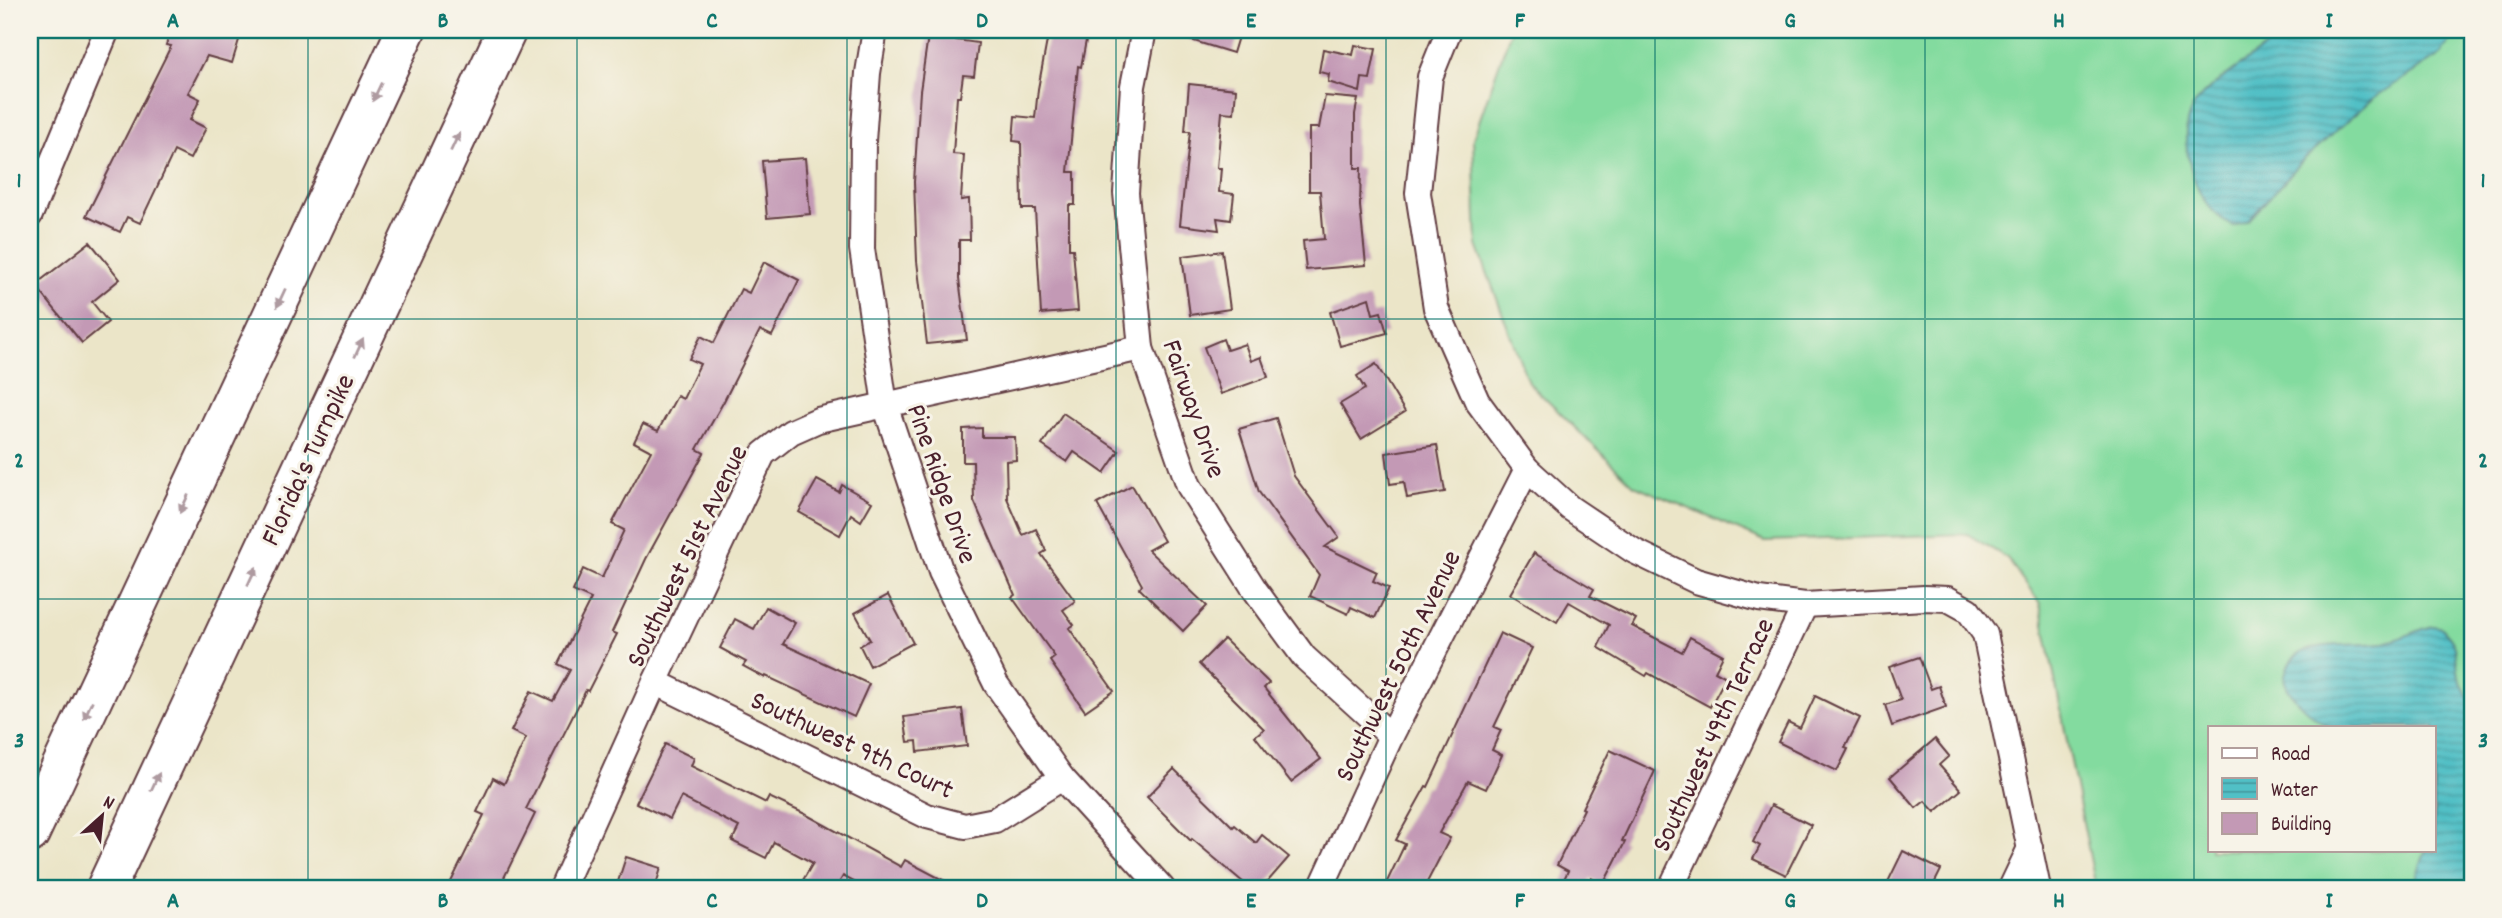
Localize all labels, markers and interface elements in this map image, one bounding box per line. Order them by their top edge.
text: A [167,6,179,39]
text: B [438,6,449,39]
text: C [706,6,718,39]
text: D [976,6,988,39]
text: E [1246,6,1257,39]
text: F [1515,6,1526,39]
text: G [1784,6,1796,39]
text: H [2053,6,2065,39]
text: I [2325,6,2333,39]
one-way arrow [371,81,382,102]
one-way arrow [449,132,461,152]
text: 1 [16,166,22,199]
text: 1 [2480,166,2486,199]
one-way arrow [275,287,286,308]
street label: Fairway Drive [1149,335,1234,484]
one-way arrow [353,338,364,358]
street label: Florida's Turnpike [253,369,368,554]
street label: Pine Ridge Drive [893,399,985,570]
street label: Southwest 51st Avenue [618,439,761,675]
text: 2 [14,446,24,479]
text: 2 [2478,446,2488,479]
one-way arrow [178,494,190,514]
street label: Southwest 50th Avenue [1327,545,1474,790]
one-way arrow [246,566,258,586]
street label: Southwest 49th Terrace [1644,613,1787,860]
street label: Southwest 9th Court [743,683,959,812]
one-way arrow [82,700,93,720]
text: 3 [14,726,24,759]
legend [2208,726,2436,852]
text: 3 [2478,726,2488,759]
text: Road [2271,741,2310,771]
one-way arrow [150,772,161,792]
text: Water [2271,777,2318,807]
north arrow [66,782,136,852]
text: N [98,790,118,818]
text: Building [2271,811,2331,841]
text: A [167,886,179,918]
text: B [438,886,449,918]
text: C [706,886,718,918]
text: D [976,886,988,918]
text: E [1246,886,1257,918]
text: F [1515,886,1526,918]
text: G [1784,886,1796,918]
text: H [2053,886,2065,918]
text: I [2325,886,2333,918]

